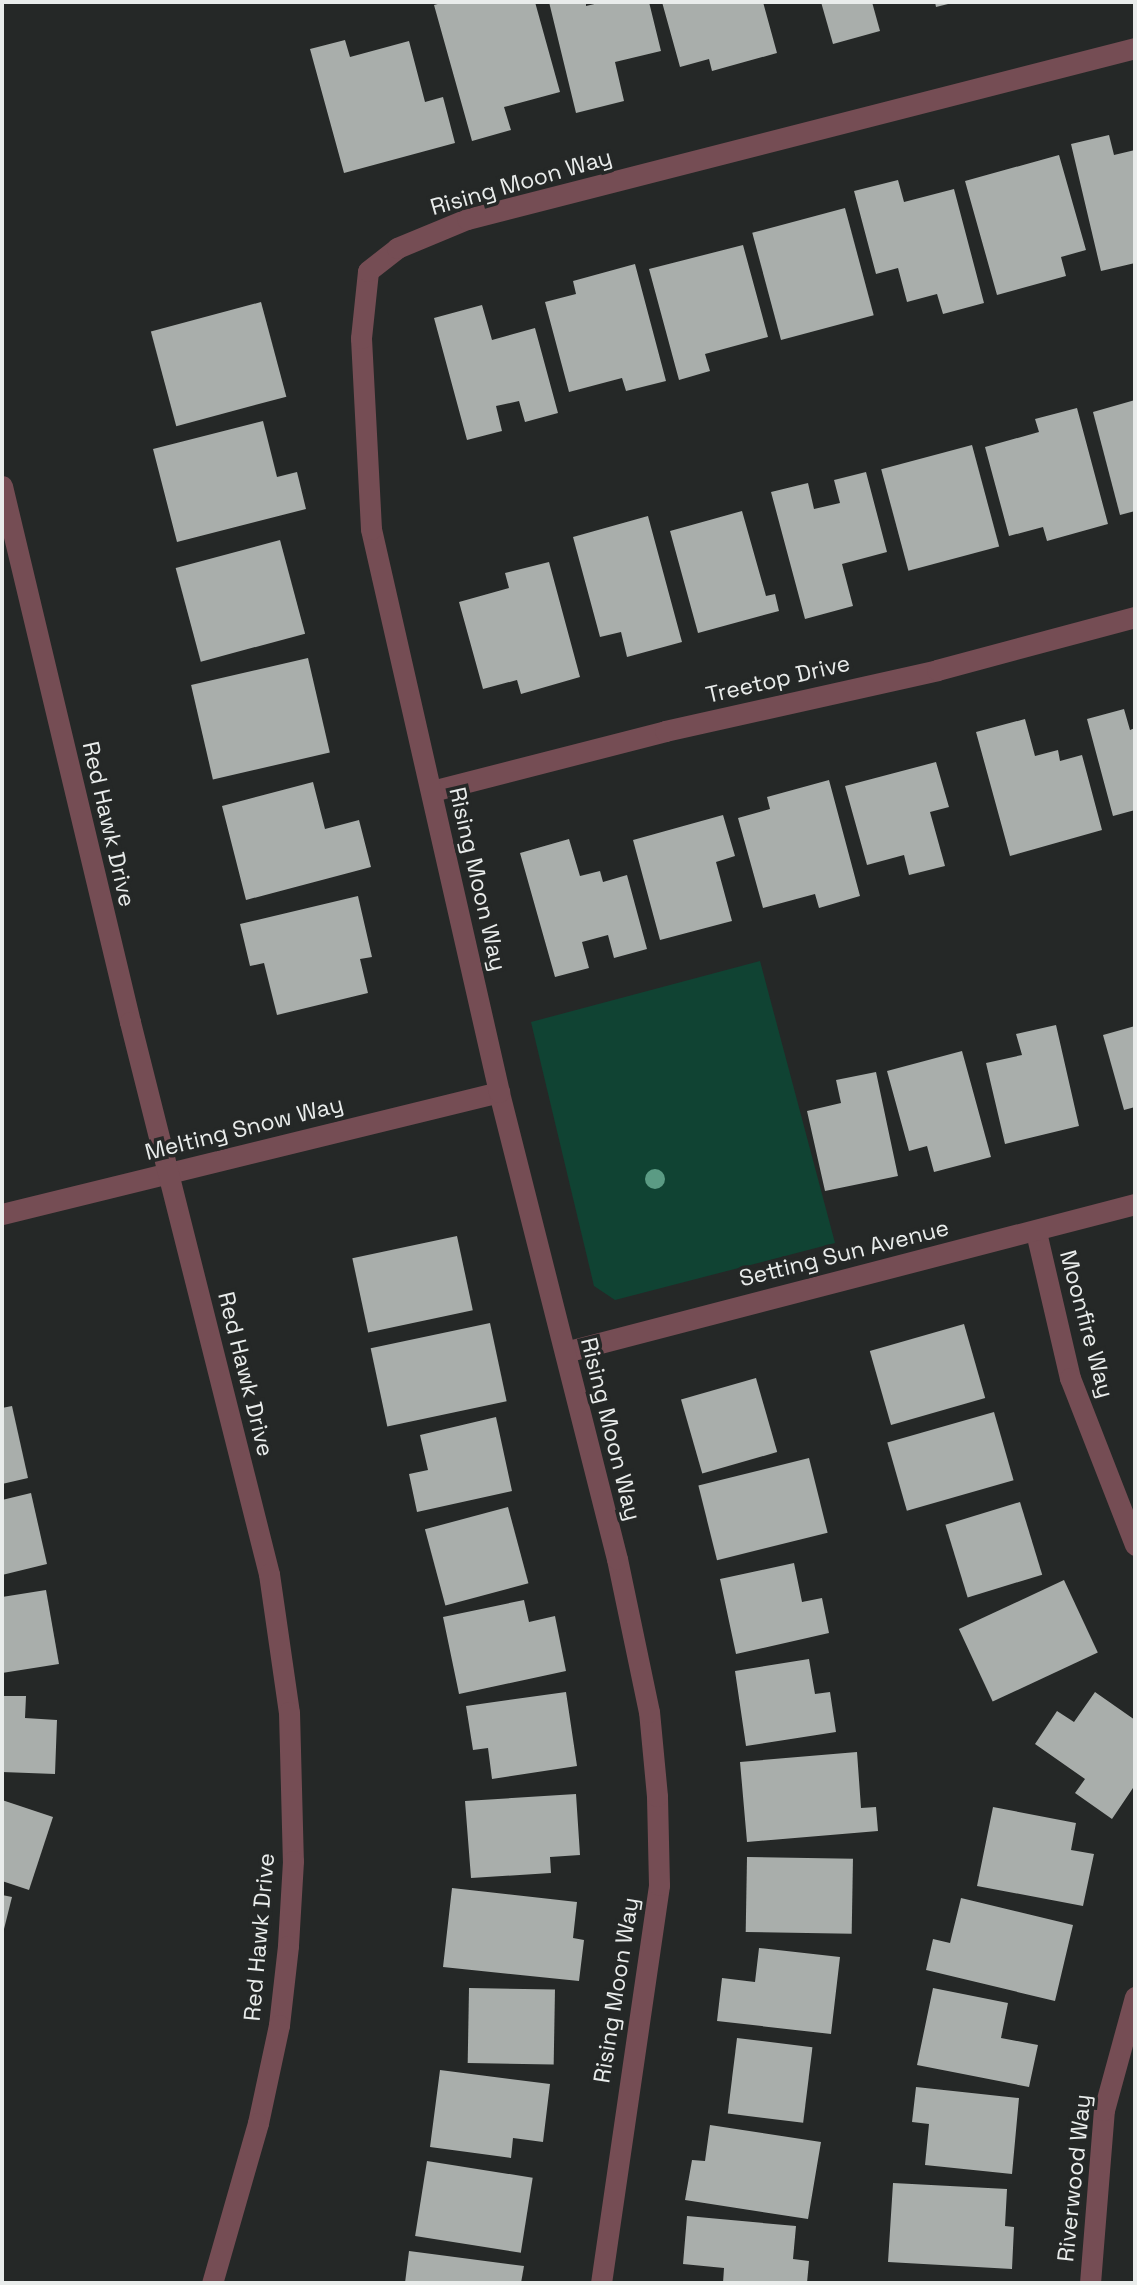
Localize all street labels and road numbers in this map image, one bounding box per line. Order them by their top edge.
street label: Rising Moon Way [427,143,615,221]
street label: Treetop Drive [703,649,853,709]
street label: Red Hawk Drive [77,739,141,909]
street label: Rising Moon Way [443,784,513,974]
street label: Melting Snow Way [142,1090,346,1166]
street label: Setting Sun Avenue [736,1214,952,1292]
street label: Moonfire Way [1054,1247,1120,1401]
street label: Red Hawk Drive [212,1289,280,1459]
street label: Rising Moon Way [575,1334,647,1524]
street label: Red Hawk Drive [238,1852,280,2022]
street label: Rising Moon Way [588,1895,644,2085]
street label: Riverwood Way [1051,2093,1097,2263]

